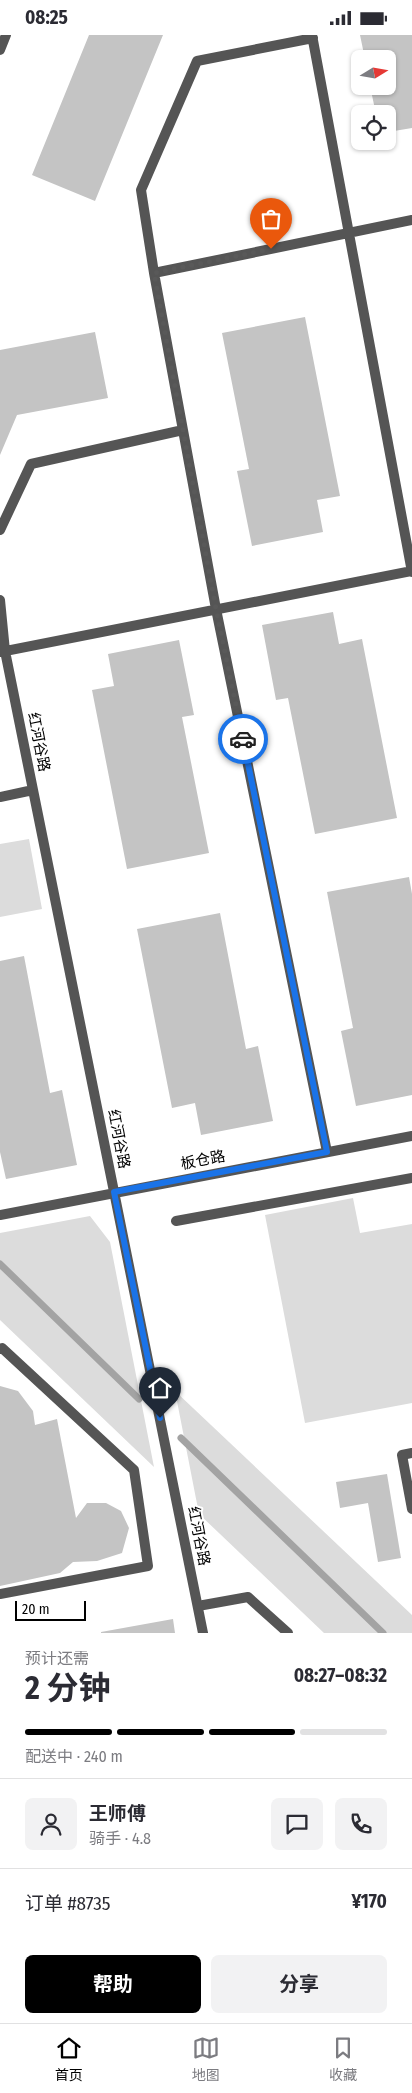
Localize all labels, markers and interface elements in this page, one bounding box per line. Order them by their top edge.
text: 08:25 [25,6,68,29]
north arrow [351,50,396,95]
map controls [351,50,396,150]
button: locate [351,105,396,150]
pin [250,198,292,249]
icon: bag [257,205,285,233]
street label: 红河谷路 [24,711,54,773]
courier [218,714,268,764]
icon: car [229,725,257,753]
street label: 红河谷路 [104,1108,134,1170]
street label: 板仓路 [179,1147,227,1173]
pin [139,1367,181,1418]
icon: home [146,1374,174,1402]
street label: 红河谷路 [184,1505,214,1567]
scale bar [15,1598,86,1621]
text: 20 m [22,1601,50,1618]
text: 预计还需 [25,1649,89,1668]
text: 08:27–08:32 [294,1664,387,1687]
text: 2 分钟 [25,1669,110,1707]
text: 配送中 · 240 m [25,1747,123,1766]
button: person [25,1798,77,1850]
button: chat [271,1798,323,1850]
button: phone [335,1798,387,1850]
text: 王师傅 [89,1802,146,1825]
text: 骑手 · 4.8 [89,1829,151,1848]
text: ¥170 [351,1890,387,1913]
text: 订单 #8735 [25,1892,111,1915]
button: 帮助 [25,1955,201,2013]
button: 分享 [211,1955,387,2013]
tab: 首页 [55,2034,83,2084]
tab: 地图 [192,2034,220,2084]
tab: 收藏 [329,2034,357,2084]

